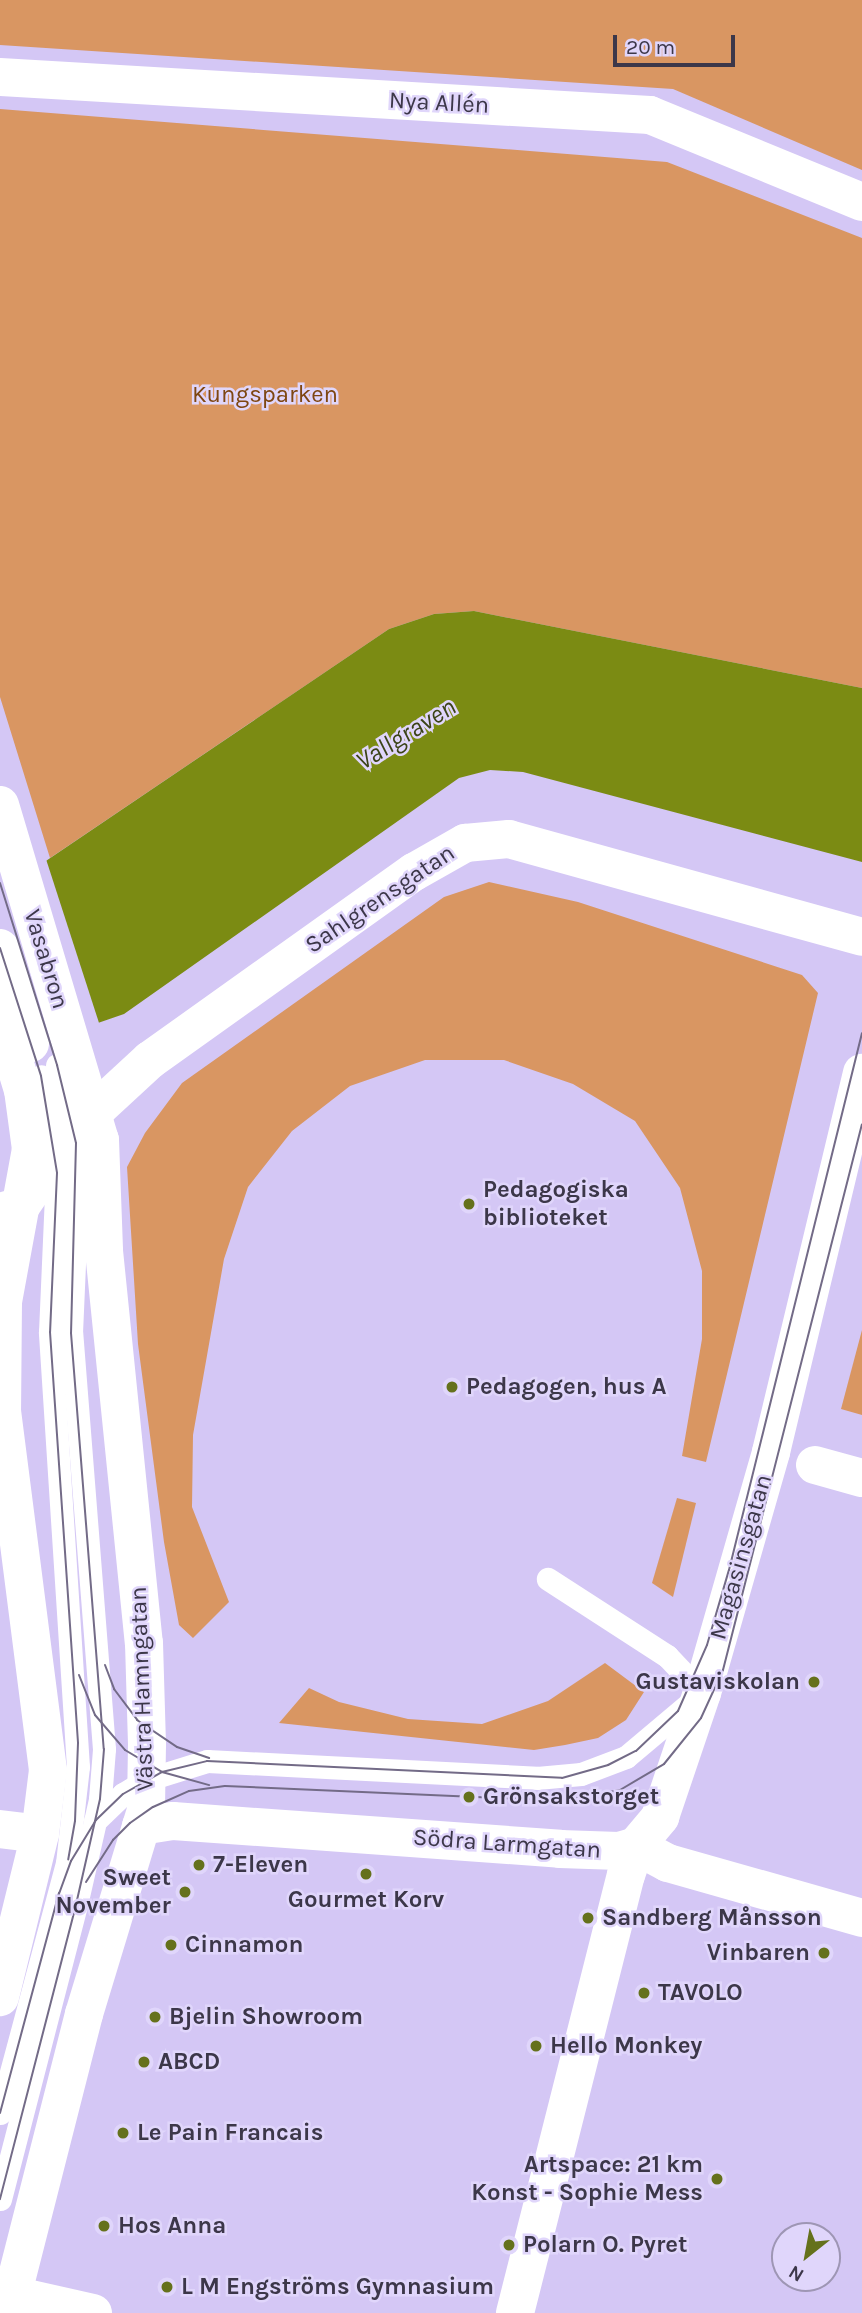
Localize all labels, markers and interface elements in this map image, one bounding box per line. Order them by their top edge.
scale bar [617,21,740,65]
text: 20 m [626,35,675,59]
street label: Nya Allén [388,86,490,120]
park label: Kungsparken [192,381,338,409]
water label: Vallgraven [350,691,462,777]
street label: Sahlgrensgatan [300,838,460,960]
street label: Vasabron [17,906,75,1012]
place label: Pedagogiska biblioteket [483,1176,629,1232]
marker: Pedagogiska biblioteket [461,1196,477,1212]
place label: Pedagogen, hus A [466,1373,667,1401]
marker: Pedagogen, hus A [444,1379,460,1395]
street label: Magasinsgatan [704,1471,778,1643]
street label: Västra Hamngatan [124,1586,160,1792]
place label: Gustaviskolan [635,1668,800,1696]
marker: Gustaviskolan [806,1674,822,1690]
place label: Grönsakstorget [483,1783,659,1811]
marker: Grönsakstorget [461,1789,477,1805]
street label: Södra Larmgatan [412,1823,602,1865]
place label: 7-Eleven [213,1851,308,1879]
marker: 7-Eleven [191,1857,207,1873]
place label: Sweet November [55,1864,171,1920]
marker: Gourmet Korv [358,1866,374,1882]
marker: Sweet November [177,1884,193,1900]
place label: Gourmet Korv [288,1886,444,1914]
place label: Sandberg Månsson [602,1904,822,1932]
marker: Sandberg Månsson [580,1910,596,1926]
place label: Cinnamon [185,1931,303,1959]
marker: Cinnamon [163,1937,179,1953]
place label: Vinbaren [707,1939,810,1967]
marker: Vinbaren [816,1945,832,1961]
place label: TAVOLO [658,1979,743,2007]
marker: TAVOLO [636,1985,652,2001]
place label: Bjelin Showroom [169,2003,363,2031]
marker: Bjelin Showroom [147,2009,163,2025]
place label: Hello Monkey [550,2032,702,2060]
marker: Hello Monkey [528,2038,544,2054]
place label: ABCD [158,2048,220,2076]
marker: ABCD [136,2054,152,2070]
place label: Le Pain Francais [137,2119,323,2147]
marker: Le Pain Francais [115,2125,131,2141]
place label: Artspace: 21 km Konst - Sophie Mess [471,2151,703,2207]
marker: Artspace: 21 km Konst - Sophie Mess [709,2171,725,2187]
place label: Hos Anna [118,2212,226,2240]
marker: Hos Anna [96,2218,112,2234]
north arrow [771,2222,841,2292]
place label: Polarn O. Pyret [523,2231,688,2259]
marker: Polarn O. Pyret [501,2237,517,2253]
text: N [785,2260,808,2286]
place label: L M Engströms Gymnasium [181,2273,494,2301]
marker: L M Engströms Gymnasium [159,2279,175,2295]

